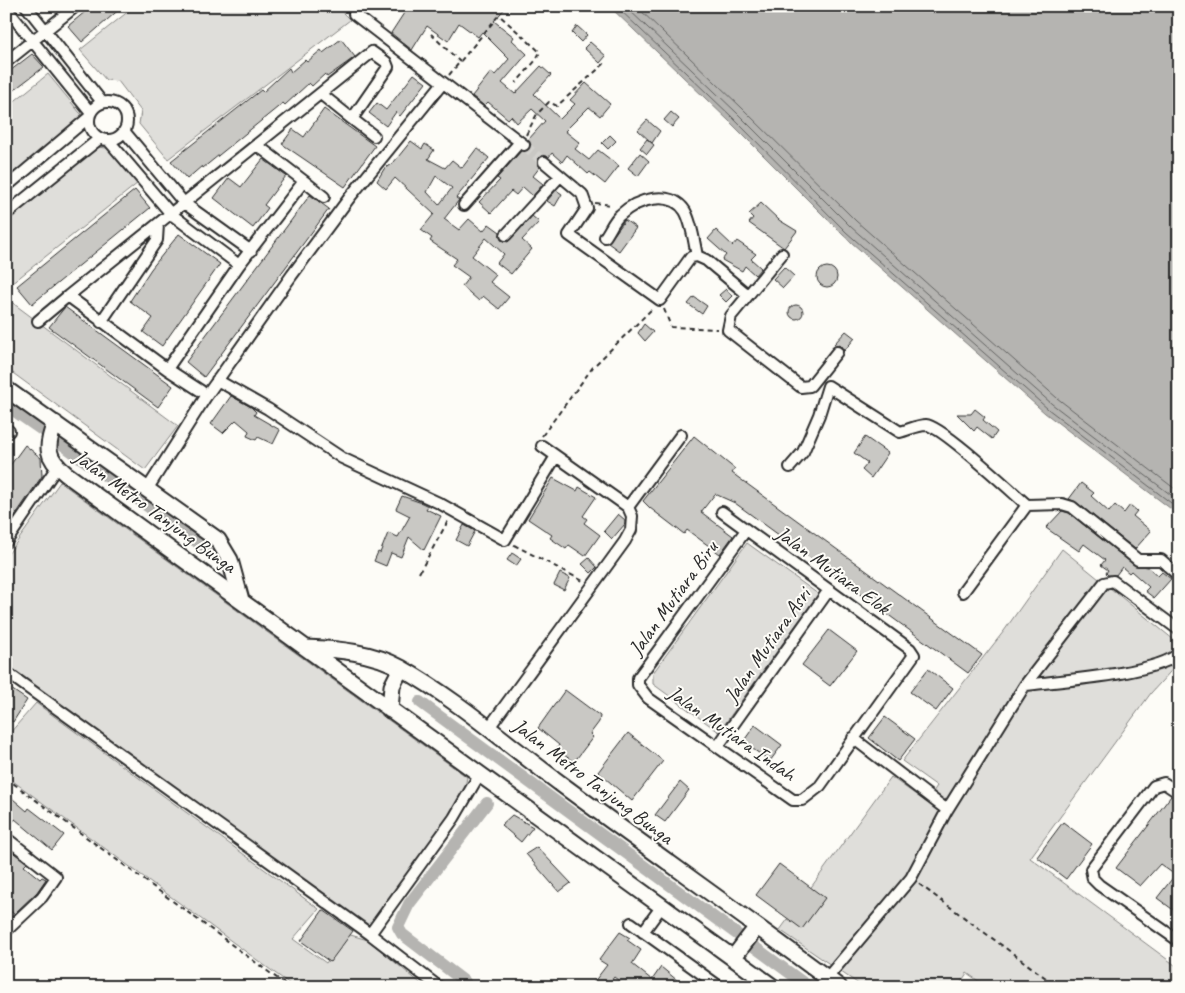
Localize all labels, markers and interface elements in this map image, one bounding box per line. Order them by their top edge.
street label: Jalan Metro Tanjung Bunga [68,443,243,580]
street label: Jalan Mutiara Elok [770,519,896,621]
street label: Jalan Mutiara Biru [622,534,724,661]
street label: Jalan Mutiara Asri [717,580,818,708]
street label: Jalan Mutiara Indah [662,679,802,787]
street label: Jalan Metro Tanjung Bunga [507,712,680,851]

